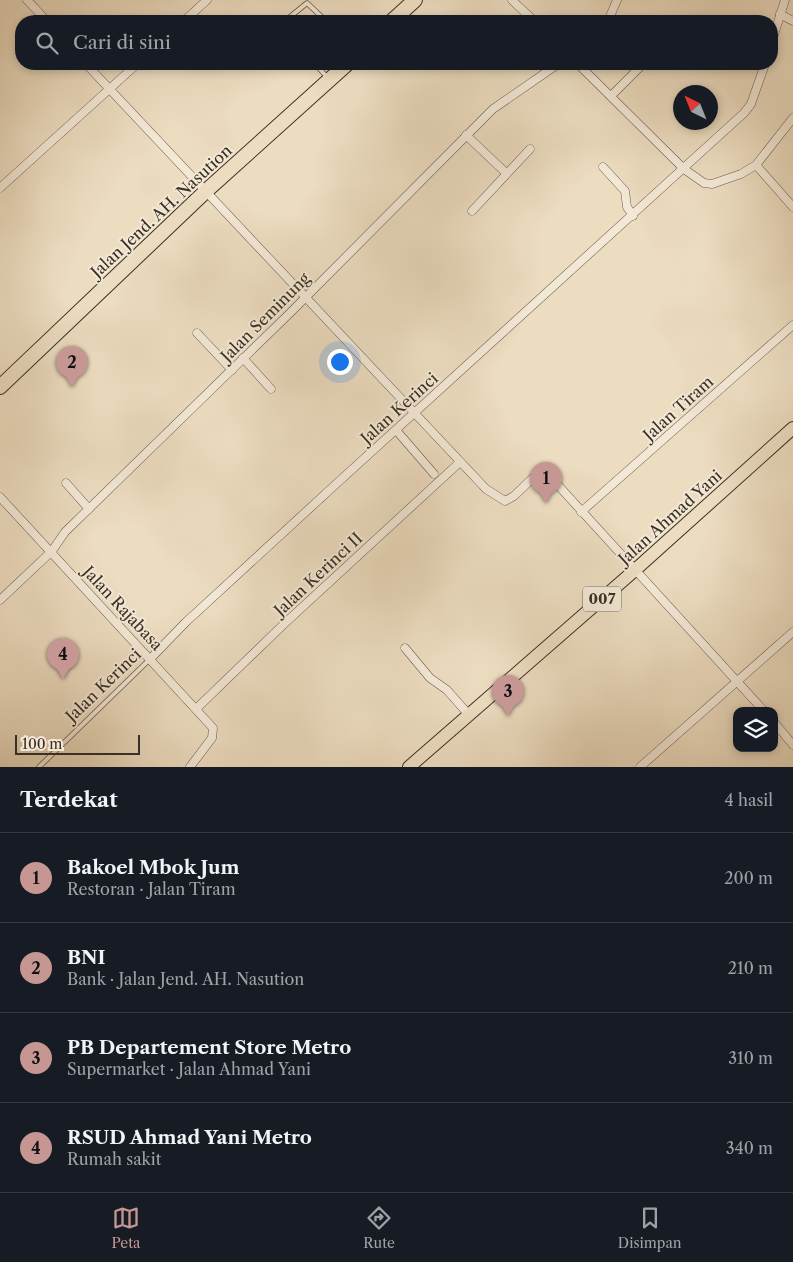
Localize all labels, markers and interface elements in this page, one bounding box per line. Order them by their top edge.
search box [15,15,778,70]
icon: search [33,29,61,57]
text: Cari di sini [73,31,171,54]
north arrow [673,85,718,130]
street label: Jalan Jend. AH. Nasution [84,140,236,284]
street label: Jalan Seminung [214,268,314,368]
pin: 2 [56,346,88,387]
your location [327,349,353,375]
street label: Jalan Kerinci [354,368,442,450]
street label: Jalan Tiram [637,371,717,447]
pin: 1 [530,462,562,503]
street label: Jalan Ahmad Yani [612,465,726,571]
street label: Jalan Kerinci II [267,528,366,622]
street label: Jalan Rajabasa [77,559,168,655]
road number: 007 [583,586,621,612]
pin: 4 [47,638,79,679]
street label: Jalan Kerinci [59,644,145,728]
pin: 3 [492,675,524,716]
map controls [733,707,778,752]
button: layers [733,707,778,752]
scale bar [15,732,140,755]
text: 100 m [22,735,62,753]
text: Terdekat [20,787,118,812]
text: 4 hasil [724,790,773,810]
text: Bakoel Mbok Jum [67,856,239,879]
text: 1 [32,868,40,888]
text: 200 m [724,868,773,888]
text: Restoran · Jalan Tiram [67,879,236,899]
text: BNI [67,946,106,969]
text: 2 [31,958,41,978]
text: 210 m [728,958,773,978]
text: Bank · Jalan Jend. AH. Nasution [67,969,304,989]
text: PB Departement Store Metro [67,1036,351,1059]
text: 3 [31,1048,41,1068]
text: 310 m [728,1048,773,1068]
text: Supermarket · Jalan Ahmad Yani [67,1059,311,1079]
text: RSUD Ahmad Yani Metro [67,1126,312,1149]
text: 4 [31,1138,41,1158]
text: 340 m [726,1138,773,1158]
text: Rumah sakit [67,1149,161,1169]
tab: Peta [111,1204,140,1252]
tab: Rute [363,1204,395,1252]
tab: Disimpan [618,1204,682,1252]

